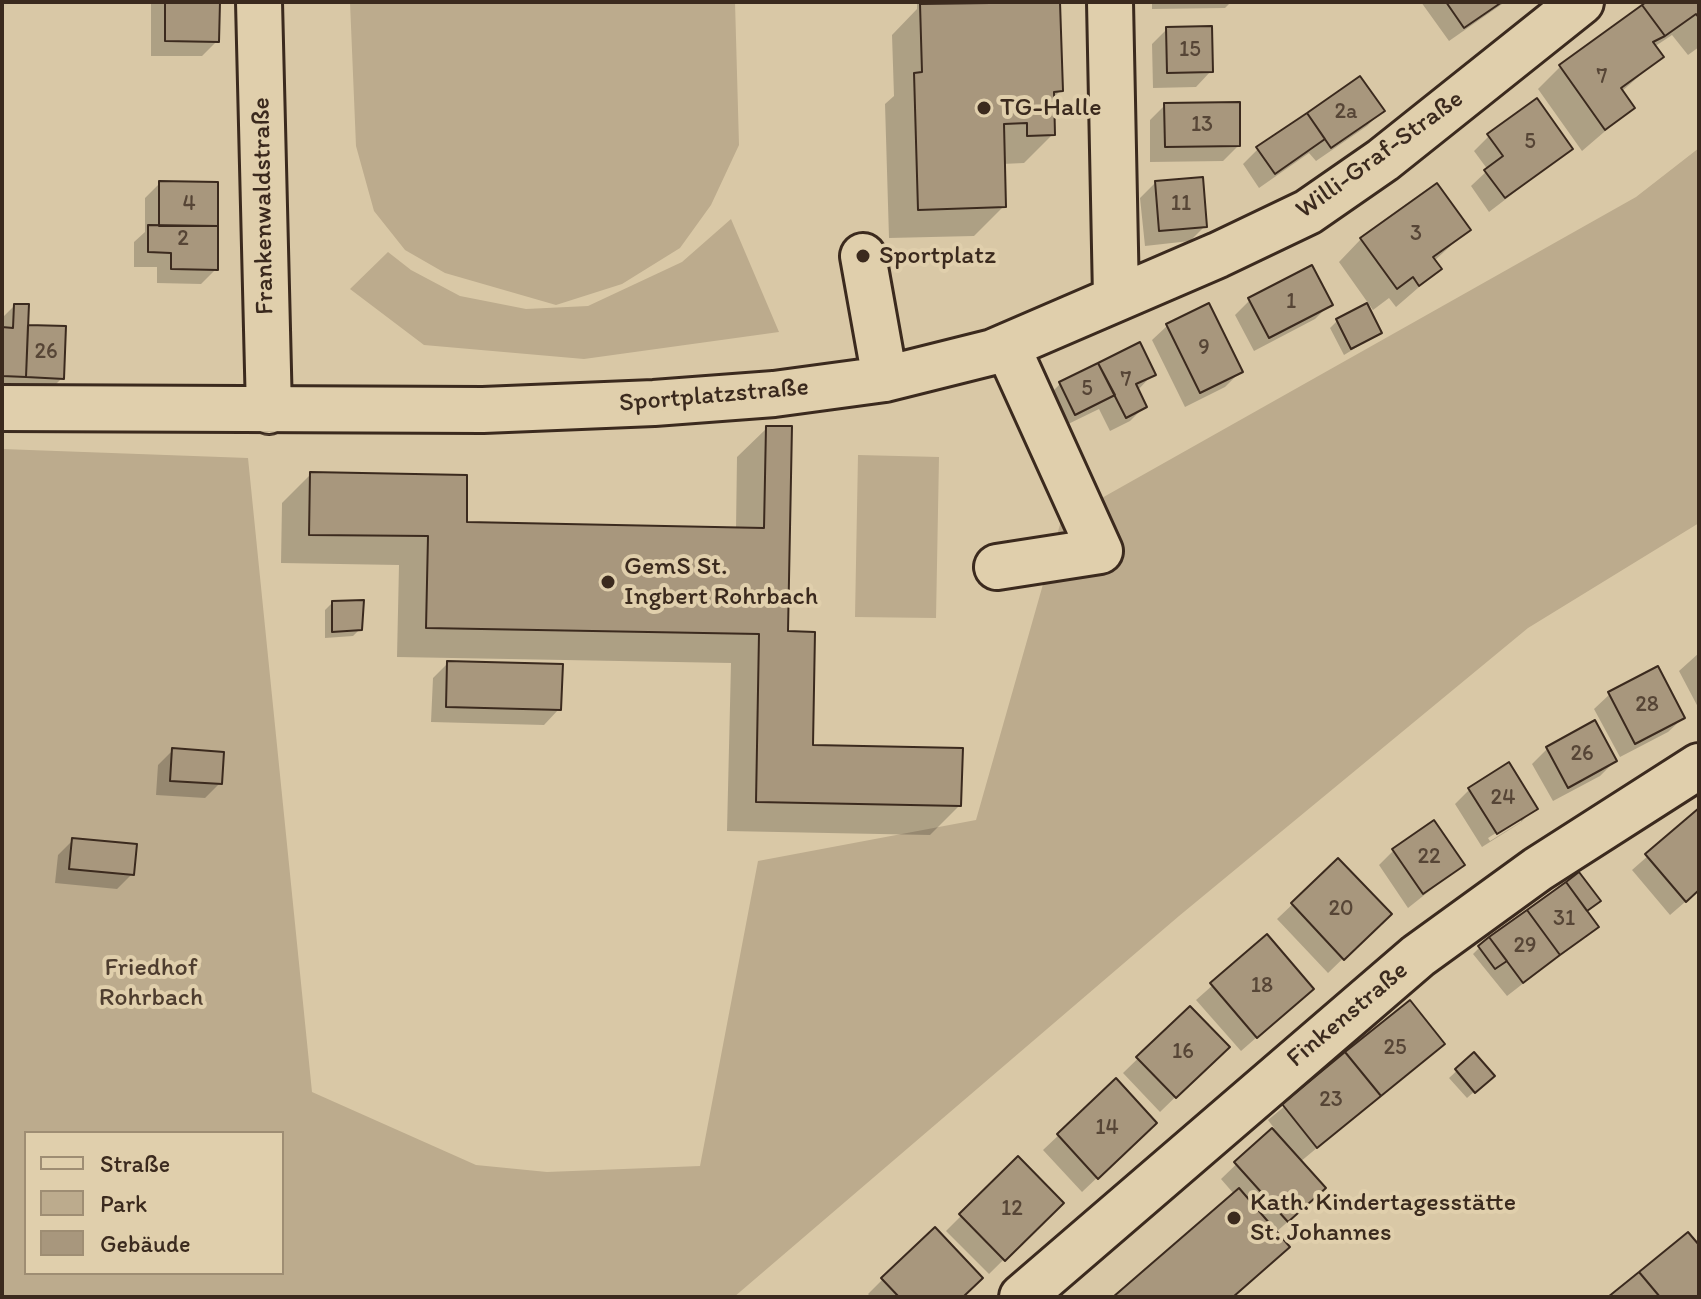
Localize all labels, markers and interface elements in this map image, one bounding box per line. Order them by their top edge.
house number: 15 [1179,37,1201,63]
house number: 7 [1597,64,1607,90]
street label: Willi-Graf-Straße [1290,84,1470,226]
place label: TG-Halle [1000,92,1102,124]
street label: Frankenwaldstraße [247,97,281,315]
marker: TG-Halle [975,99,993,117]
house number: 2a [1334,99,1358,125]
house number: 13 [1191,112,1213,138]
house number: 5 [1524,129,1536,155]
house number: 4 [182,191,196,217]
house number: 11 [1171,191,1191,217]
house number: 3 [1410,221,1422,247]
house number: 2 [177,226,189,252]
place label: Sportplatz [879,240,996,272]
marker: Sportplatz [854,247,872,265]
house number: 1 [1286,289,1296,315]
house number: 9 [1198,335,1210,361]
house number: 26 [34,339,58,365]
house number: 7 [1121,367,1131,393]
street label: Sportplatzstraße [618,372,810,420]
house number: 5 [1081,376,1093,402]
place label: GemS St. Ingbert Rohrbach [624,551,818,612]
marker: GemS St. Ingbert Rohrbach [599,573,617,591]
house number: 28 [1635,692,1659,718]
house number: 26 [1570,741,1594,767]
house number: 24 [1491,785,1515,811]
house number: 22 [1417,844,1441,870]
house number: 20 [1328,896,1354,922]
house number: 31 [1553,906,1575,932]
house number: 29 [1513,933,1537,959]
park label: Friedhof Rohrbach [99,952,203,1014]
street label: Finkenstraße [1281,955,1415,1075]
house number: 18 [1251,973,1273,999]
house number: 25 [1383,1035,1407,1061]
house number: 16 [1172,1039,1194,1065]
house number: 23 [1319,1087,1343,1113]
house number: 14 [1095,1115,1119,1141]
legend [24,1131,284,1275]
text: Straße [100,1149,170,1178]
place label: Kath. Kindertagesstätte St. Johannes [1250,1187,1516,1248]
text: Park [100,1189,147,1218]
house number: 12 [1001,1196,1023,1222]
marker: Kath. Kindertagesstätte St. Johannes [1225,1209,1243,1227]
text: Gebäude [100,1229,191,1258]

